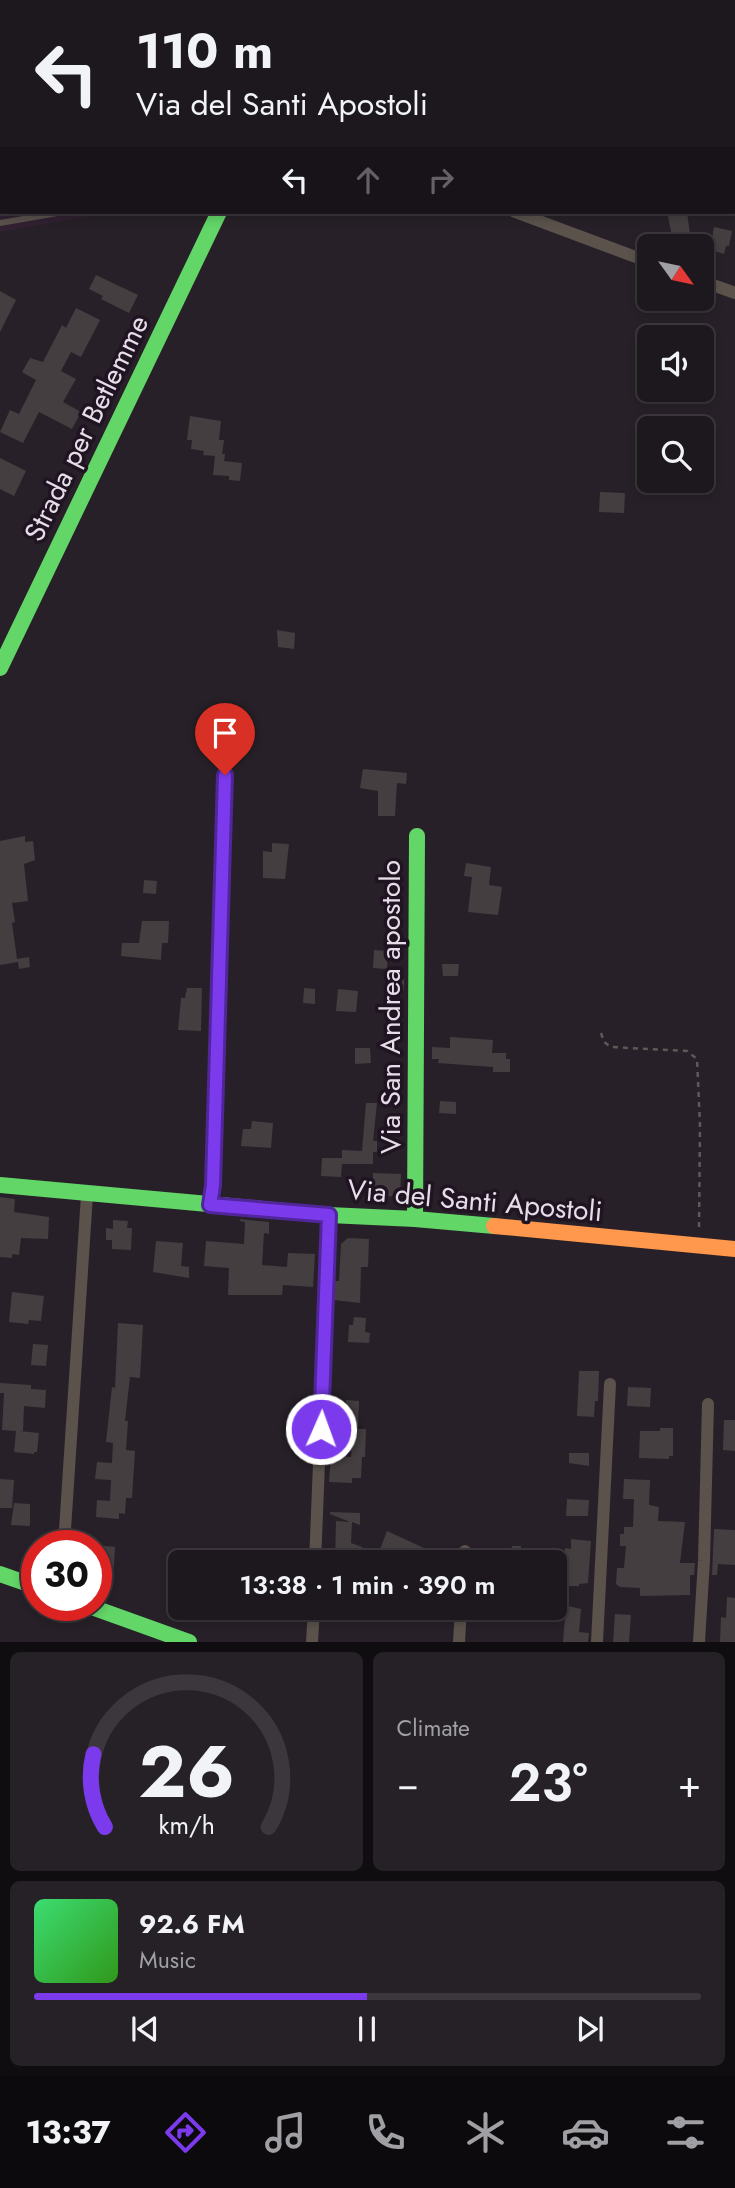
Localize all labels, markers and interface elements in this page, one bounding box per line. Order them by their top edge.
text: 110 m [136,16,273,86]
icon: left [21,28,112,119]
text: Via del Santi Apostoli [136,81,428,127]
icon: left [276,161,314,199]
icon: ahead [349,161,387,199]
icon: right [422,161,460,199]
north arrow [637,234,714,312]
map controls [637,234,714,493]
street label: Strada per Betlemme [14,308,159,548]
button: sound [637,325,714,402]
button: search [637,416,714,493]
pin [195,703,255,775]
icon: arrive [206,714,244,752]
street label: Via San Andrea apostolo [370,860,411,1154]
street label: Via del Santi Apostoli [346,1169,604,1232]
position arrow [284,1392,358,1466]
speed limit sign: 30 [21,1530,112,1621]
text: 13:38 · 1 min · 390 m [239,1566,496,1604]
text: Climate [397,1711,470,1745]
text: 26 [138,1720,234,1825]
text: 23° [509,1745,588,1821]
text: − [397,1756,419,1811]
text: + [678,1756,701,1811]
text: km/h [158,1807,215,1843]
text: 92.6 FM [139,1905,245,1943]
text: Music [139,1943,196,1977]
icon: previous [126,2010,164,2048]
icon: pause [348,2010,386,2048]
icon: next [571,2010,609,2048]
icon: directions [161,2108,210,2157]
icon: music [261,2108,310,2157]
icon: phone [361,2108,410,2157]
icon: climate [461,2108,510,2157]
icon: car [561,2108,610,2157]
icon: filters [661,2108,710,2157]
text: 13:37 [25,2109,111,2155]

